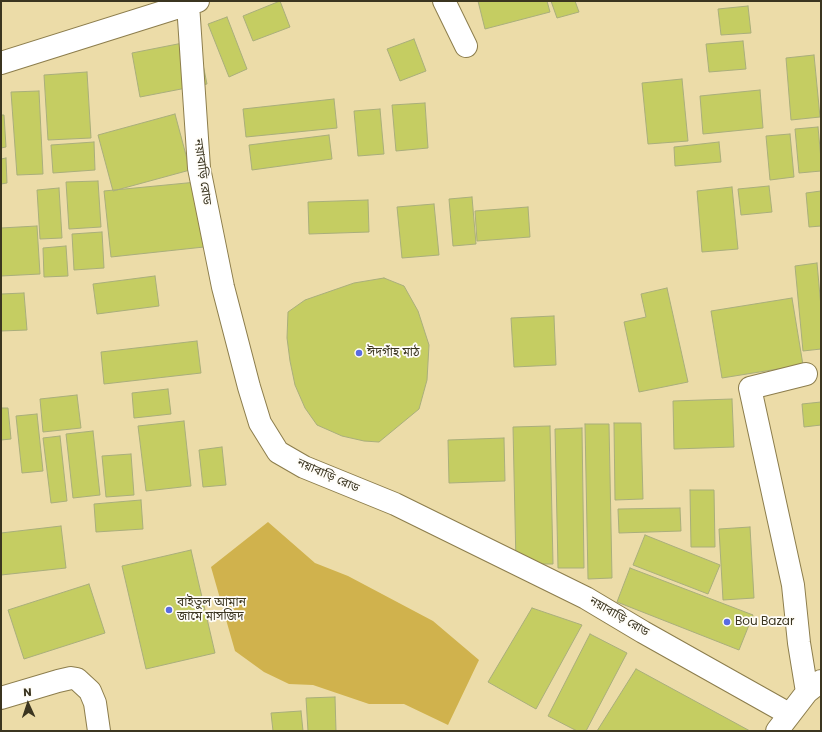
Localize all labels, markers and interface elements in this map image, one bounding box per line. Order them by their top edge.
street label: নয়াবাড়ি রোড [190,138,214,206]
place label: ঈদগাঁহ মাঠ [367,346,419,360]
marker: ঈদগাঁহ মাঠ [354,348,364,358]
street label: নয়াবাড়ি রোড [295,456,361,496]
street label: নয়াবাড়ি রোড [587,594,651,640]
place label: বাইতুল আমান জামে মাসজিদ [177,596,246,624]
marker: বাইতুল আমান জামে মাসজিদ [164,605,174,615]
place label: Bou Bazar [735,615,794,629]
marker: Bou Bazar [722,617,732,627]
north arrow [8,684,48,724]
text: N [23,684,32,700]

